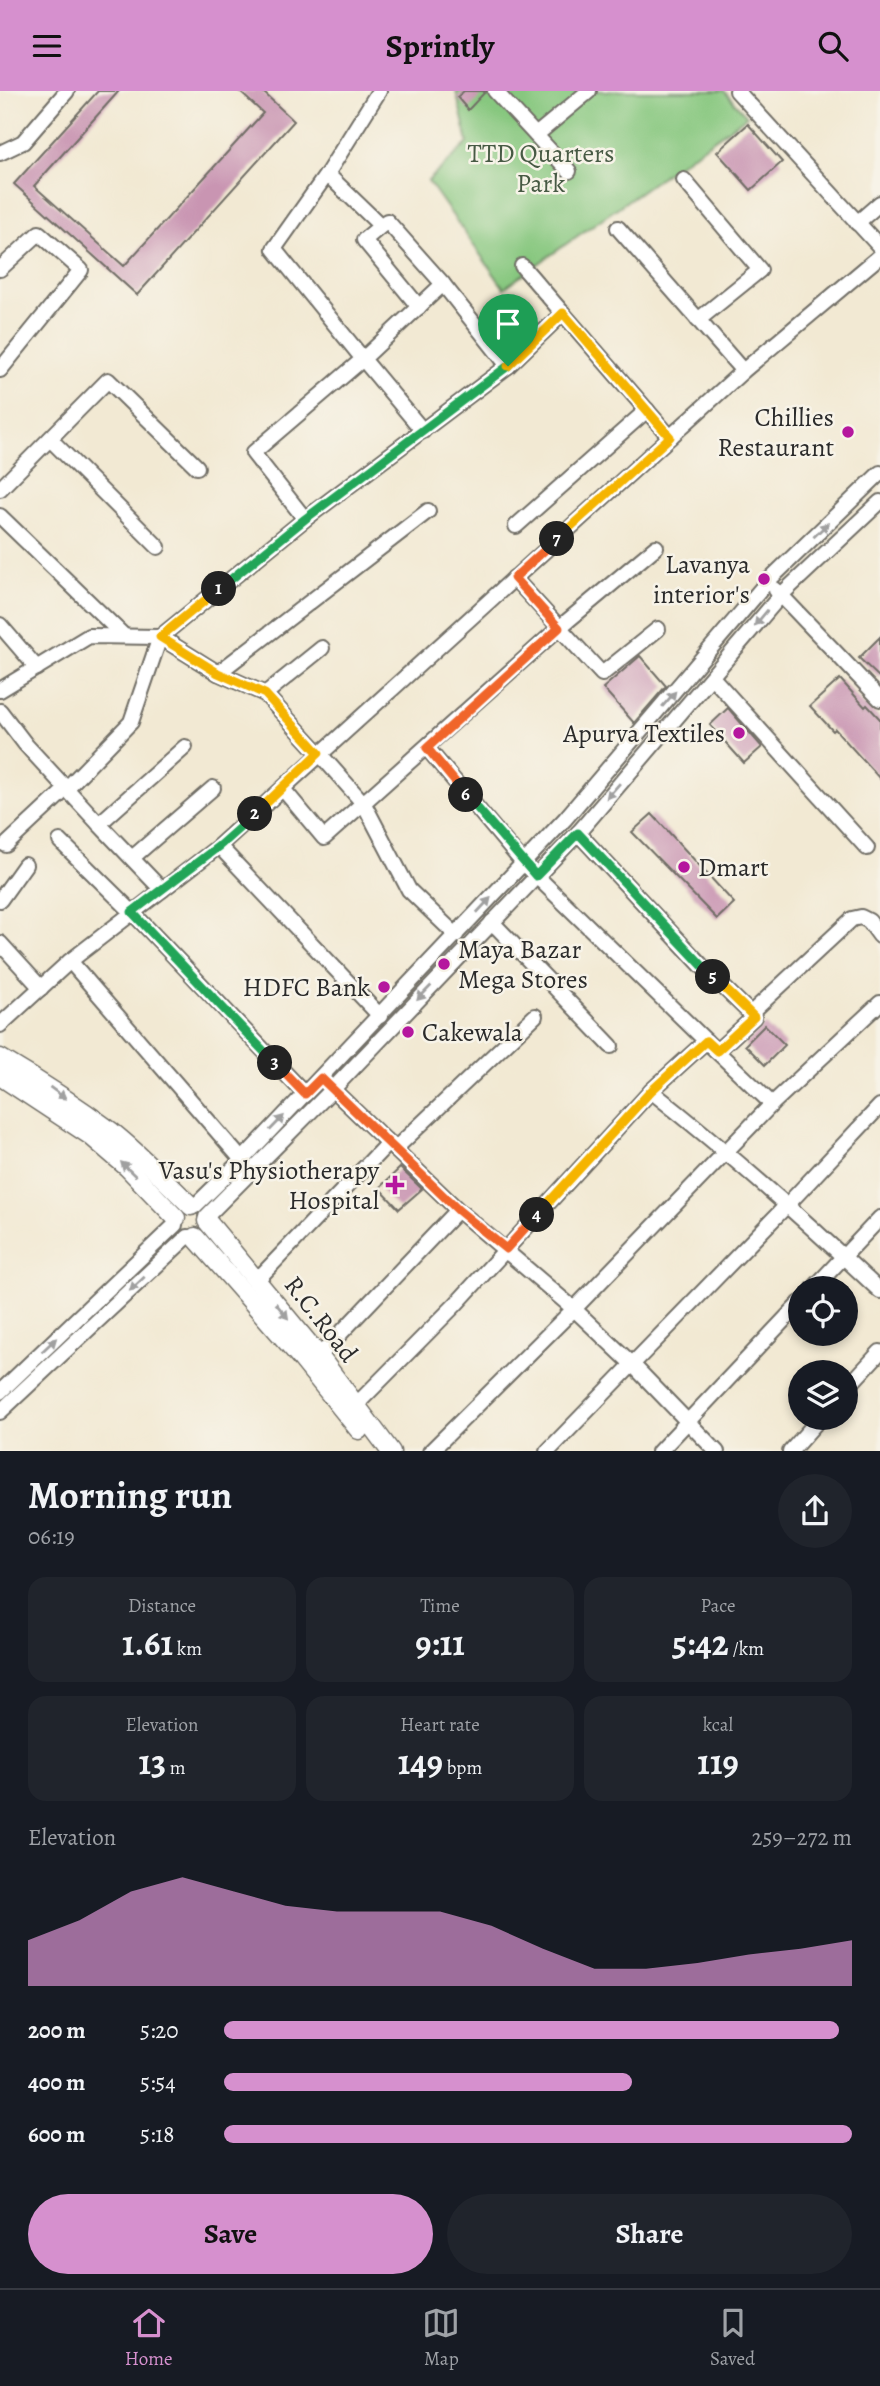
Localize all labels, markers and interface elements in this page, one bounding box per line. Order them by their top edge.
text: Sprintly [386,24,494,68]
icon: menu [28,27,66,65]
icon: search [814,27,852,65]
park label: TTD Quarters Park [468,136,614,201]
pin [478,294,538,366]
icon: arrive [489,305,527,343]
place label: Chillies Restaurant [717,400,834,465]
marker: Chillies Restaurant [840,424,856,440]
pin: 7 [540,521,574,557]
one-way arrow [812,521,829,538]
text: 7 [552,525,561,551]
place label: Lavanya interior's [653,547,750,612]
pin: 1 [202,571,236,607]
marker: Lavanya interior's [756,571,772,587]
text: 1 [215,575,222,601]
one-way arrow [754,610,769,627]
one-way arrow [661,690,676,707]
place label: Apurva Textiles [562,716,725,751]
marker: Apurva Textiles [731,725,747,741]
pin: 6 [448,777,484,813]
text: 6 [461,781,470,807]
one-way arrow [606,783,621,800]
pin: 2 [238,797,272,831]
text: 2 [250,800,259,826]
place label: Dmart [698,850,769,885]
marker: Dmart [676,859,692,875]
one-way arrow [476,897,492,914]
place label: Maya Bazar Mega Stores [458,932,588,997]
marker: Maya Bazar Mega Stores [436,956,452,972]
pin: 5 [696,959,730,994]
text: 5 [708,963,717,989]
place label: HDFC Bank [243,970,370,1005]
marker: HDFC Bank [376,979,392,995]
one-way arrow [417,984,433,1001]
place label: Cakewala [422,1015,523,1050]
marker: Cakewala [400,1024,416,1040]
pin: 3 [258,1045,292,1081]
text: 3 [270,1049,279,1075]
one-way arrow [49,1086,67,1100]
one-way arrow [269,1115,285,1132]
place label: Vasu's Physiotherapy Hospital [158,1153,379,1218]
one-way arrow [121,1161,137,1178]
marker: Vasu's Physiotherapy Hospital [385,1175,405,1195]
pin: 4 [520,1197,554,1233]
text: 4 [532,1201,541,1227]
street label: R.C.Road [276,1268,366,1370]
one-way arrow [129,1275,146,1291]
map controls [788,1276,858,1430]
button: locate [788,1276,858,1346]
one-way arrow [275,1302,290,1320]
one-way arrow [41,1336,58,1353]
button: layers [788,1360,858,1430]
text: Morning run [28,1469,232,1521]
button: share [778,1474,852,1548]
text: 06:19 [28,1521,75,1552]
text: Distance [128,1593,196,1619]
text: Time [420,1593,460,1619]
text: Pace [700,1593,736,1619]
text: 1.61 [122,1619,173,1667]
text: 9:11 [415,1619,465,1667]
text: 5:42 [672,1619,729,1667]
text: km [173,1636,202,1662]
text: /km [729,1636,764,1662]
text: Elevation [126,1712,198,1738]
text: Heart rate [400,1712,480,1738]
text: kcal [703,1712,733,1738]
text: 13 [138,1738,166,1786]
text: 149 [398,1738,443,1786]
text: 119 [697,1738,739,1786]
text: m [166,1755,186,1781]
text: bpm [443,1755,482,1781]
text: Elevation [28,1822,116,1853]
text: 259–272 m [752,1822,852,1853]
text: 200 m [28,2015,86,2046]
text: 5:20 [140,2015,179,2046]
text: 400 m [28,2067,85,2098]
text: 5:54 [140,2067,176,2098]
text: 600 m [28,2119,85,2150]
text: 5:18 [140,2119,174,2150]
button: Save [28,2194,433,2274]
button: Share [447,2194,852,2274]
tab: Home [125,2304,173,2372]
tab: Map [422,2304,460,2372]
tab: Saved [710,2304,755,2372]

